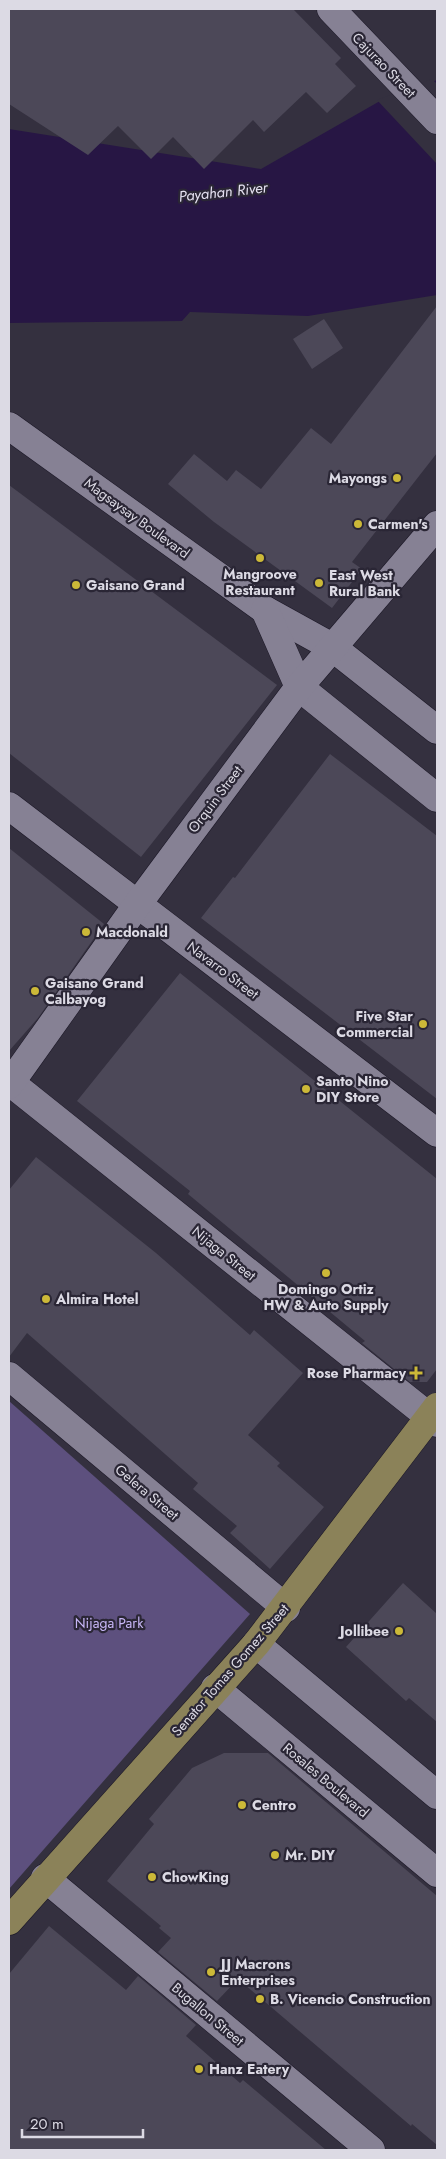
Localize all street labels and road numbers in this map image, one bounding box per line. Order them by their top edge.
street label: Cajurao Street [348,28,421,103]
street label: Magsaysay Boulevard [80,473,194,563]
street label: Orquin Street [183,761,247,837]
street label: Navarro Street [183,936,263,1004]
street label: Nijaga Street [188,1221,261,1285]
street label: Gelera Street [111,1459,184,1525]
street label: Senator Tomas Gomez Street [167,1599,294,1741]
street label: Rosales Boulevard [279,1738,373,1822]
street label: Bugallon Street [168,1978,249,2051]

